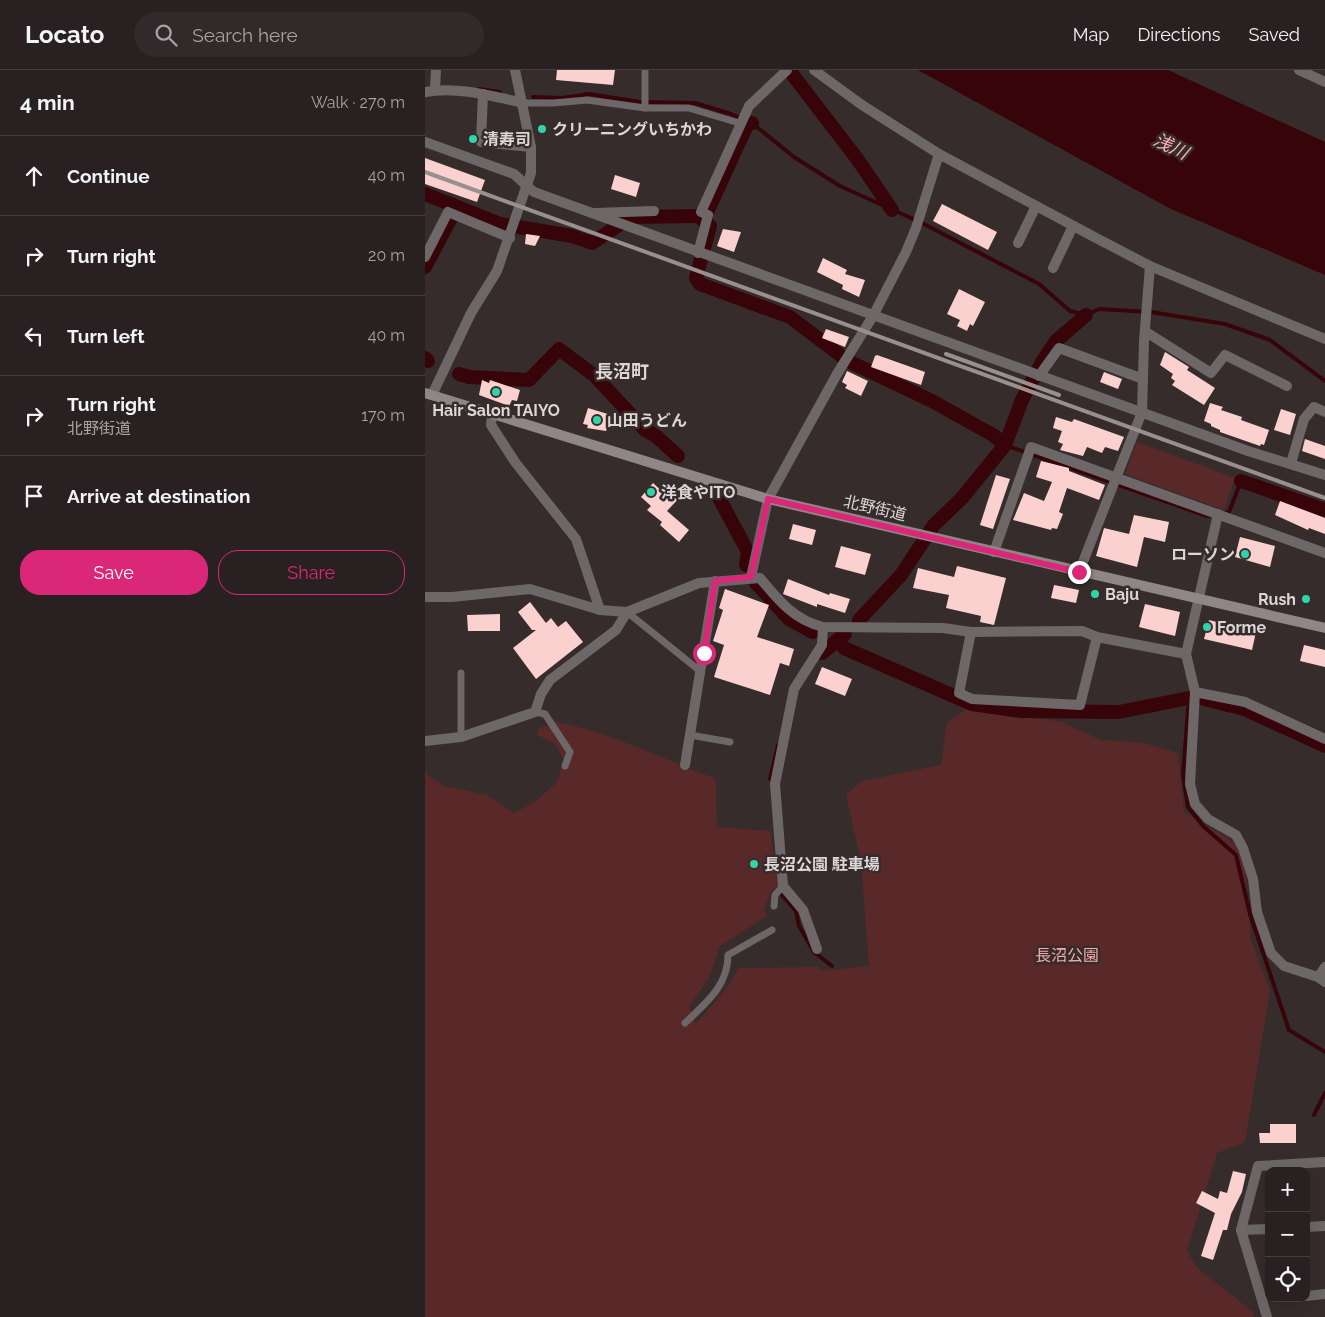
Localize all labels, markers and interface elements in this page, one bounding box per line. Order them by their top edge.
search box [134,12,484,57]
text: Locato [25,20,104,49]
icon: search [152,21,180,49]
text: Search here [192,24,298,46]
text: Map [1073,24,1109,45]
text: Directions [1137,24,1221,45]
text: Saved [1249,24,1300,45]
text: 4 min [20,90,75,115]
text: Walk · 270 m [311,93,405,112]
place label: クリーニングいちかわ [552,120,712,139]
marker: クリーニングいちかわ [536,123,548,135]
water label: 浅川 [1150,129,1194,164]
place label: 清寿司 [483,130,531,149]
marker: 清寿司 [467,133,479,145]
icon: ahead [20,162,48,190]
text: Continue [67,165,150,187]
text: 40 m [368,166,405,185]
icon: right [20,242,48,270]
text: Turn right [67,245,156,267]
text: 20 m [368,246,405,265]
icon: left [20,322,48,350]
text: Turn left [67,325,144,347]
text: 40 m [368,326,405,345]
district label: 長沼町 [595,361,649,382]
marker: Hair Salon TAIYO [490,386,502,398]
text: Turn right [67,393,156,415]
place label: Hair Salon TAIYO [432,401,560,420]
icon: right [20,402,48,430]
text: 170 m [361,406,405,425]
place label: 山田うどん [607,411,687,430]
marker: 山田うどん [591,414,603,426]
text: 北野街道 [67,419,131,438]
icon: arrive [20,482,48,510]
place label: 洋食やITO [661,483,735,502]
text: Arrive at destination [67,485,251,507]
marker: 洋食やITO [645,486,657,498]
street label: 北野街道 [842,492,908,524]
place label: ローソン [1171,545,1235,564]
marker: ローソン [1239,548,1251,560]
button: Save [20,550,208,595]
button: Share [218,550,405,595]
route end [1068,561,1091,584]
place label: Baju [1105,585,1139,604]
marker: Baju [1089,588,1101,600]
place label: Rush [1258,590,1296,609]
marker: Rush [1300,593,1312,605]
place label: Forme [1217,618,1266,637]
marker: Forme [1201,621,1213,633]
route start [693,642,716,665]
place label: 長沼公園 駐車場 [764,855,880,874]
marker: 長沼公園 駐車場 [748,858,760,870]
park label: 長沼公園 [1035,946,1099,965]
map controls [1265,1167,1310,1302]
button: + [1265,1167,1310,1212]
button: − [1265,1212,1310,1257]
button: locate [1265,1257,1310,1302]

